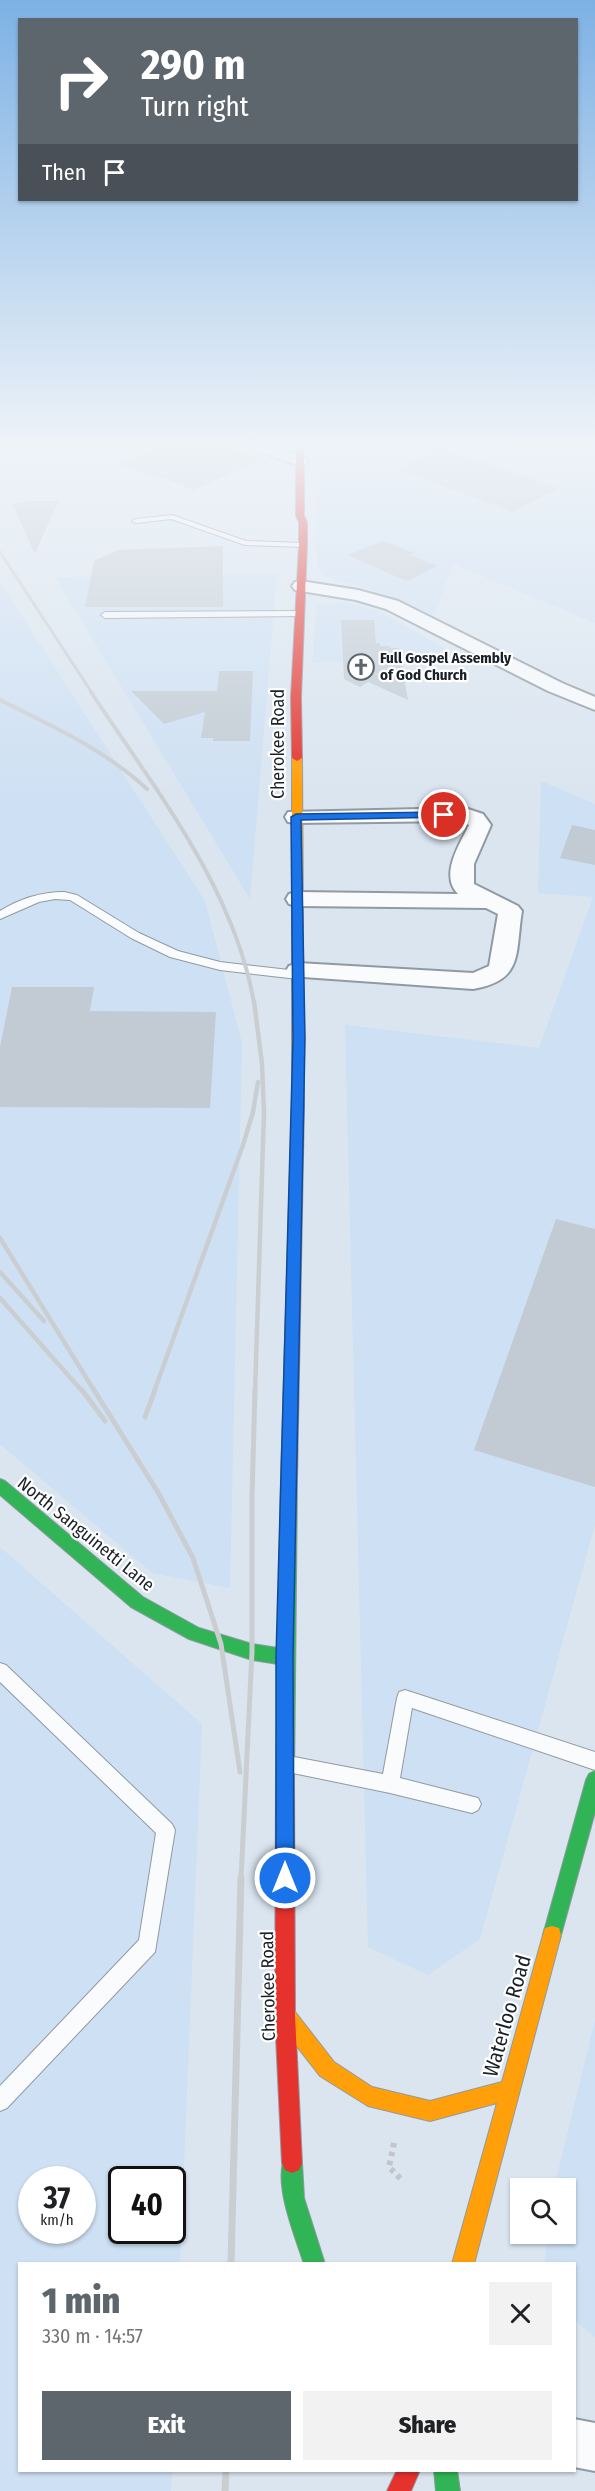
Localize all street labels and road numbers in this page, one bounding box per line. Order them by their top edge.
street label: Cherokee Road [267,689,289,799]
street label: North Sanguinetti Lane [13,1472,159,1596]
street label: Cherokee Road [256,1931,280,2041]
street label: Waterloo Road [477,1952,537,2080]

